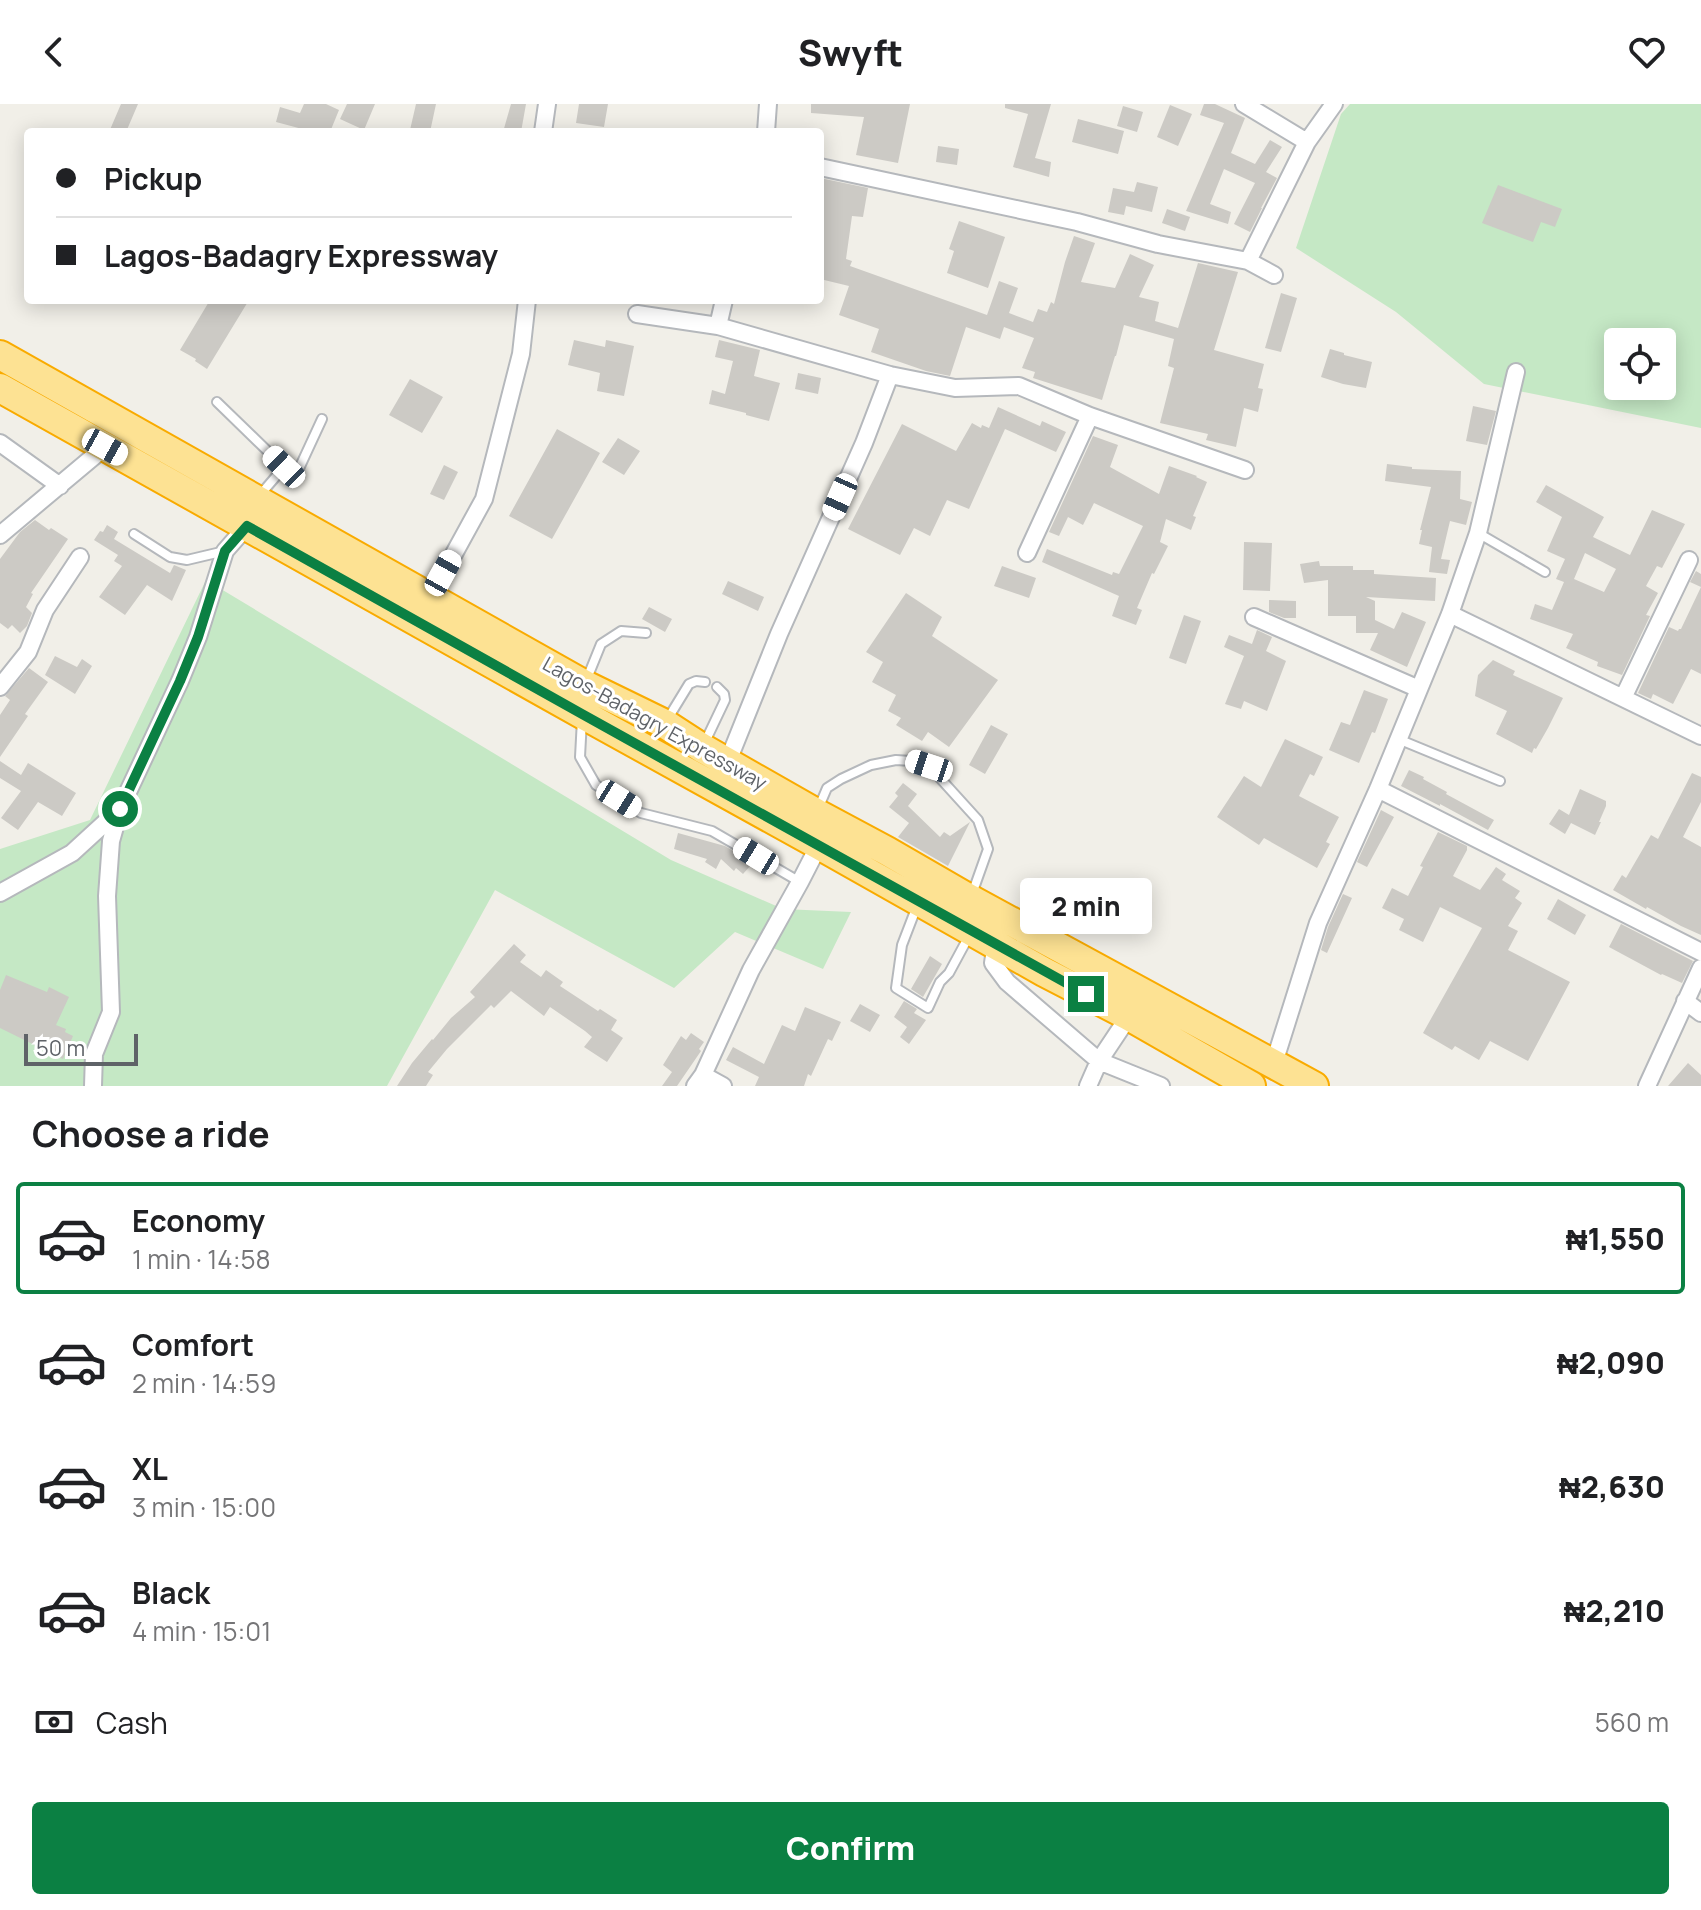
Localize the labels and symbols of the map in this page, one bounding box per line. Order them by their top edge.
car [78,425,132,469]
car [258,442,310,492]
car [819,470,861,524]
car [421,546,465,600]
street label: Lagos-Badagry Expressway [538,650,772,796]
car [902,747,956,785]
car [592,776,646,822]
route start [102,791,138,827]
car [729,833,783,879]
callout: 2 min [1020,878,1152,934]
route end [1068,976,1104,1012]
scale bar [24,1030,138,1066]

